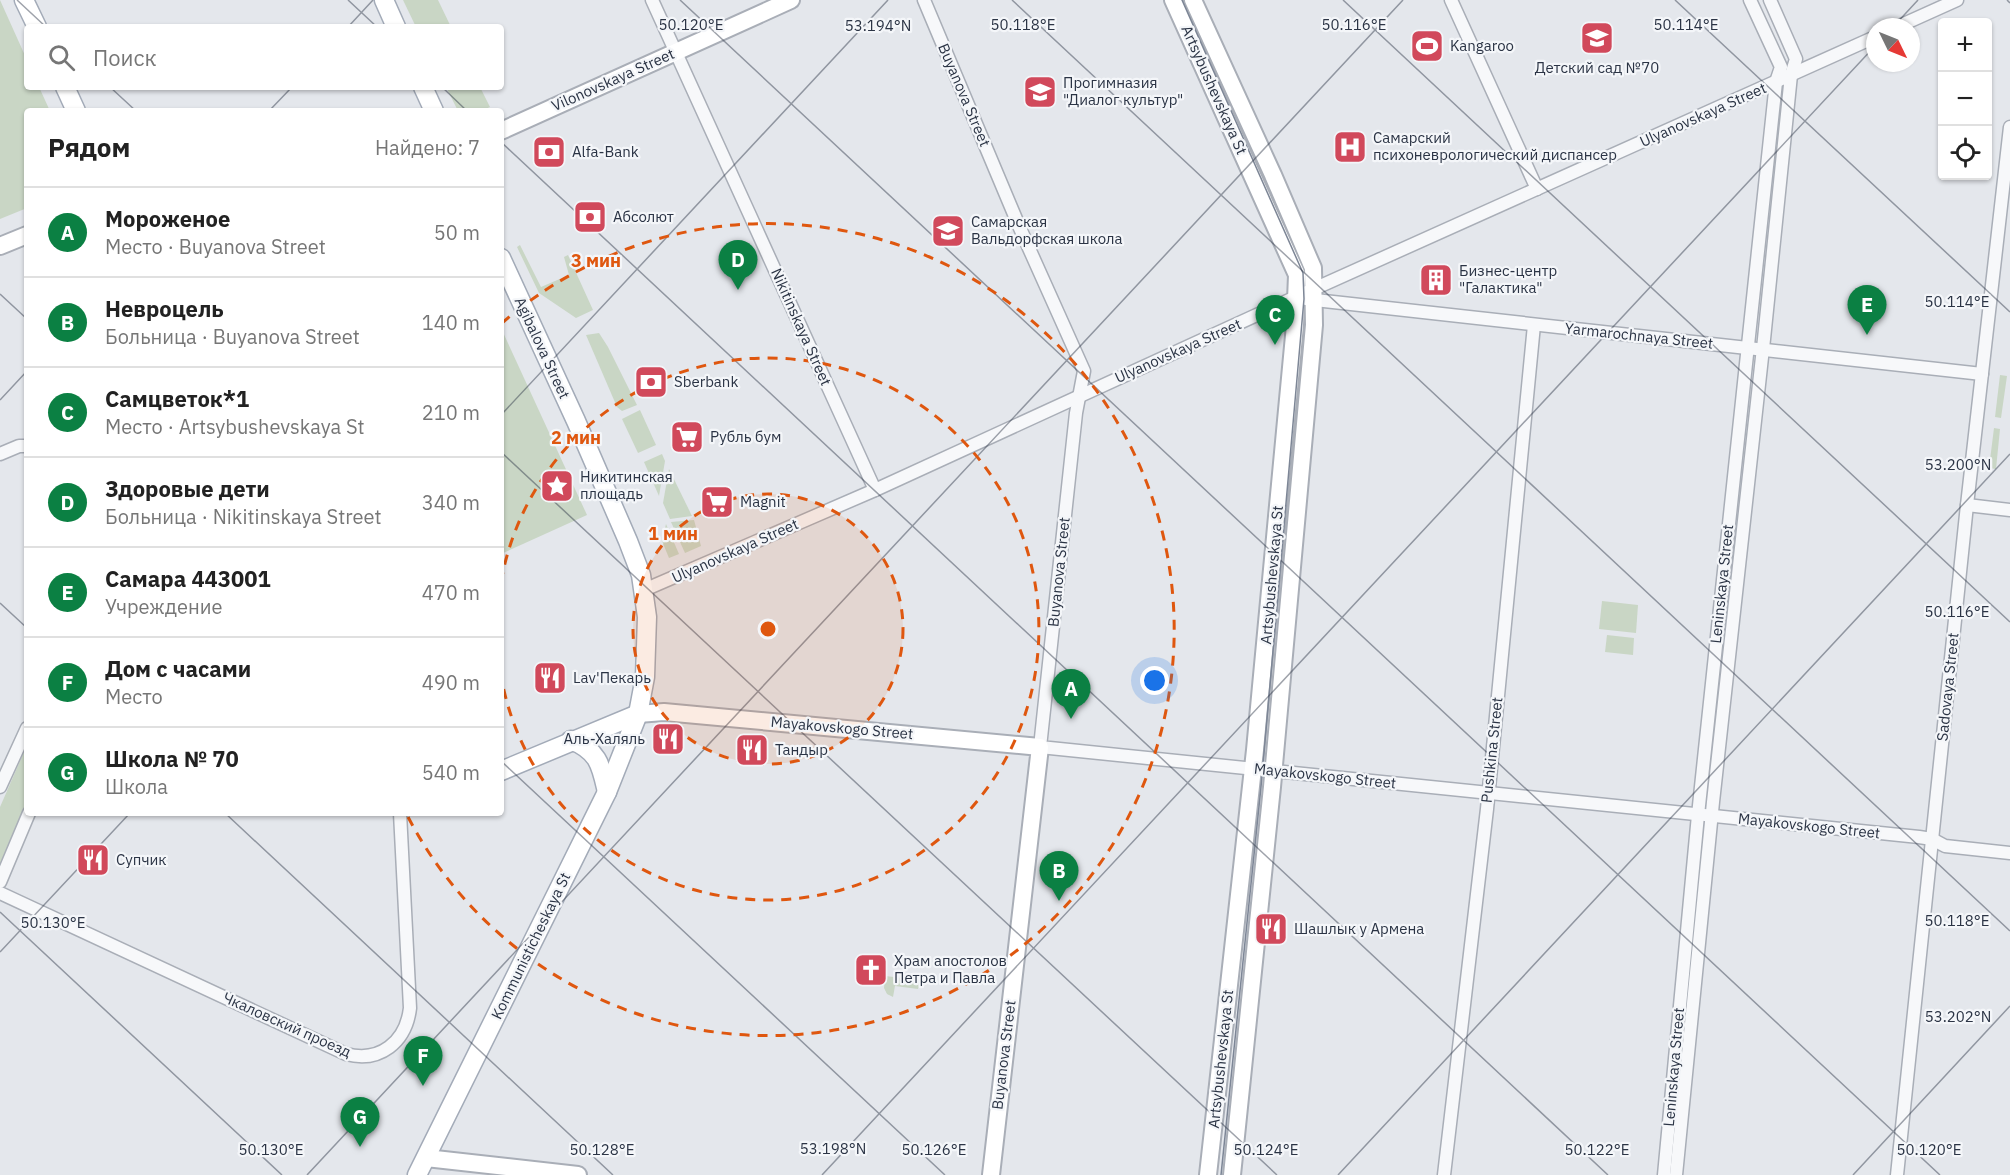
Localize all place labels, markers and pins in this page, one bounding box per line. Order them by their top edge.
school or university icon: Детский сад №70 [1579,20,1615,56]
sports icon: Kangaroo [1409,28,1445,64]
place label: Kangaroo [1450,36,1514,55]
place label: Детский сад №70 [1535,58,1659,77]
place label: Прогимназия "Диалог культур" [1063,73,1183,109]
school or university icon: Прогимназия "Диалог культур" [1022,74,1058,110]
place label: Самарский психоневрологический диспансер [1373,128,1617,164]
hospital icon: Самарский психоневрологический диспансер [1332,129,1368,165]
bank icon: Alfa-Bank [531,134,567,170]
place label: Alfa-Bank [572,142,639,161]
bank icon: Абсолют [572,199,608,235]
place label: Абсолют [613,207,674,226]
place label: Самарская Вальдорфская школа [971,212,1123,248]
school or university icon: Самарская Вальдорфская школа [930,213,966,249]
pin: D [718,240,758,290]
place label: Бизнес-центр "Галактика" [1459,261,1557,297]
building icon: Бизнес-центр "Галактика" [1418,262,1454,298]
pin: E [1848,286,1886,335]
pin: C [1256,296,1294,345]
bank icon: Sberbank [633,364,669,400]
place label: Sberbank [674,372,738,391]
supermarket icon: Рубль бум [669,419,705,455]
place label: Рубль бум [710,427,781,446]
place label: Никитинская площадь [580,467,673,503]
place icon: Никитинская площадь [539,468,575,504]
supermarket icon: Magnit [699,484,735,520]
place label: Magnit [740,492,786,511]
centre of rings [758,619,778,639]
restaurant icon: Lav'Пекарь [532,660,568,696]
place label: Lav'Пекарь [573,668,651,687]
pin: A [1052,670,1090,719]
restaurant icon: Аль-Халяль [650,721,686,757]
place label: Аль-Халяль [563,729,645,748]
restaurant icon: Тандыр [734,732,770,768]
place label: Тандыр [775,740,828,759]
restaurant icon: Супчик [75,842,111,878]
place label: Супчик [116,850,167,869]
pin: B [1040,852,1078,901]
restaurant icon: Шашлык у Армена [1253,911,1289,947]
place label: Шашлык у Армена [1294,919,1424,938]
place label: Храм апостолов Петра и Павла [894,951,1007,987]
church icon: Храм апостолов Петра и Павла [853,952,889,988]
pin: F [404,1036,442,1086]
pin: G [340,1098,380,1147]

